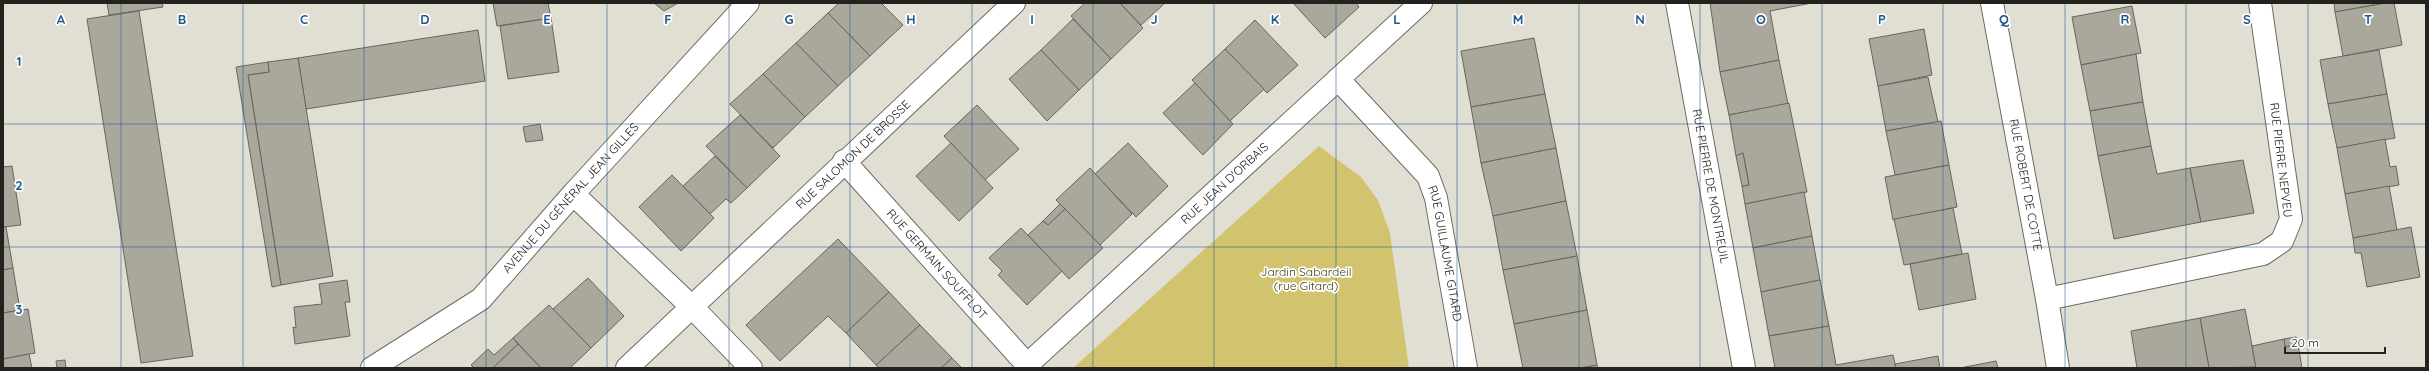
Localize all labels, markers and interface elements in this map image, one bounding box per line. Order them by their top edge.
text: A [57,11,66,27]
text: B [178,11,186,27]
text: C [300,11,308,27]
text: D [420,11,430,27]
text: E [543,11,551,27]
text: F [664,11,672,27]
text: G [784,11,794,27]
text: H [906,11,916,27]
text: I [1030,11,1034,27]
text: J [1150,11,1158,27]
text: K [1271,11,1280,27]
text: L [1393,11,1401,27]
text: M [1513,11,1523,27]
text: N [1635,11,1645,27]
text: O [1756,11,1766,27]
text: P [1878,11,1886,27]
text: Q [1999,11,2010,27]
text: R [2121,11,2130,27]
text: S [2243,11,2251,27]
text: T [2364,11,2372,27]
text: 1 [16,53,22,69]
street label: RUE SALOMON DE BROSSE [793,97,913,212]
street label: RUE PIERRE NEPVEU [2267,102,2296,218]
street label: RUE PIERRE DE MONTREUIL [1690,107,1733,265]
street label: RUE ROBERT DE COTTE [2007,118,2046,252]
street label: AVENUE DU GÉNÉRAL JEAN GILLES [499,119,642,276]
street label: RUE JEAN D'ORBAIS [1177,139,1271,227]
text: 2 [15,177,23,193]
street label: RUE GUILLAUME GITARD [1425,183,1466,323]
street label: RUE GERMAIN SOUFFLOT [884,206,991,322]
park label: Jardin Sabardeil (rue Gitard) [1261,264,1351,293]
text: 3 [16,301,23,317]
scale bar [2285,329,2385,355]
text: 20 m [2291,335,2319,350]

